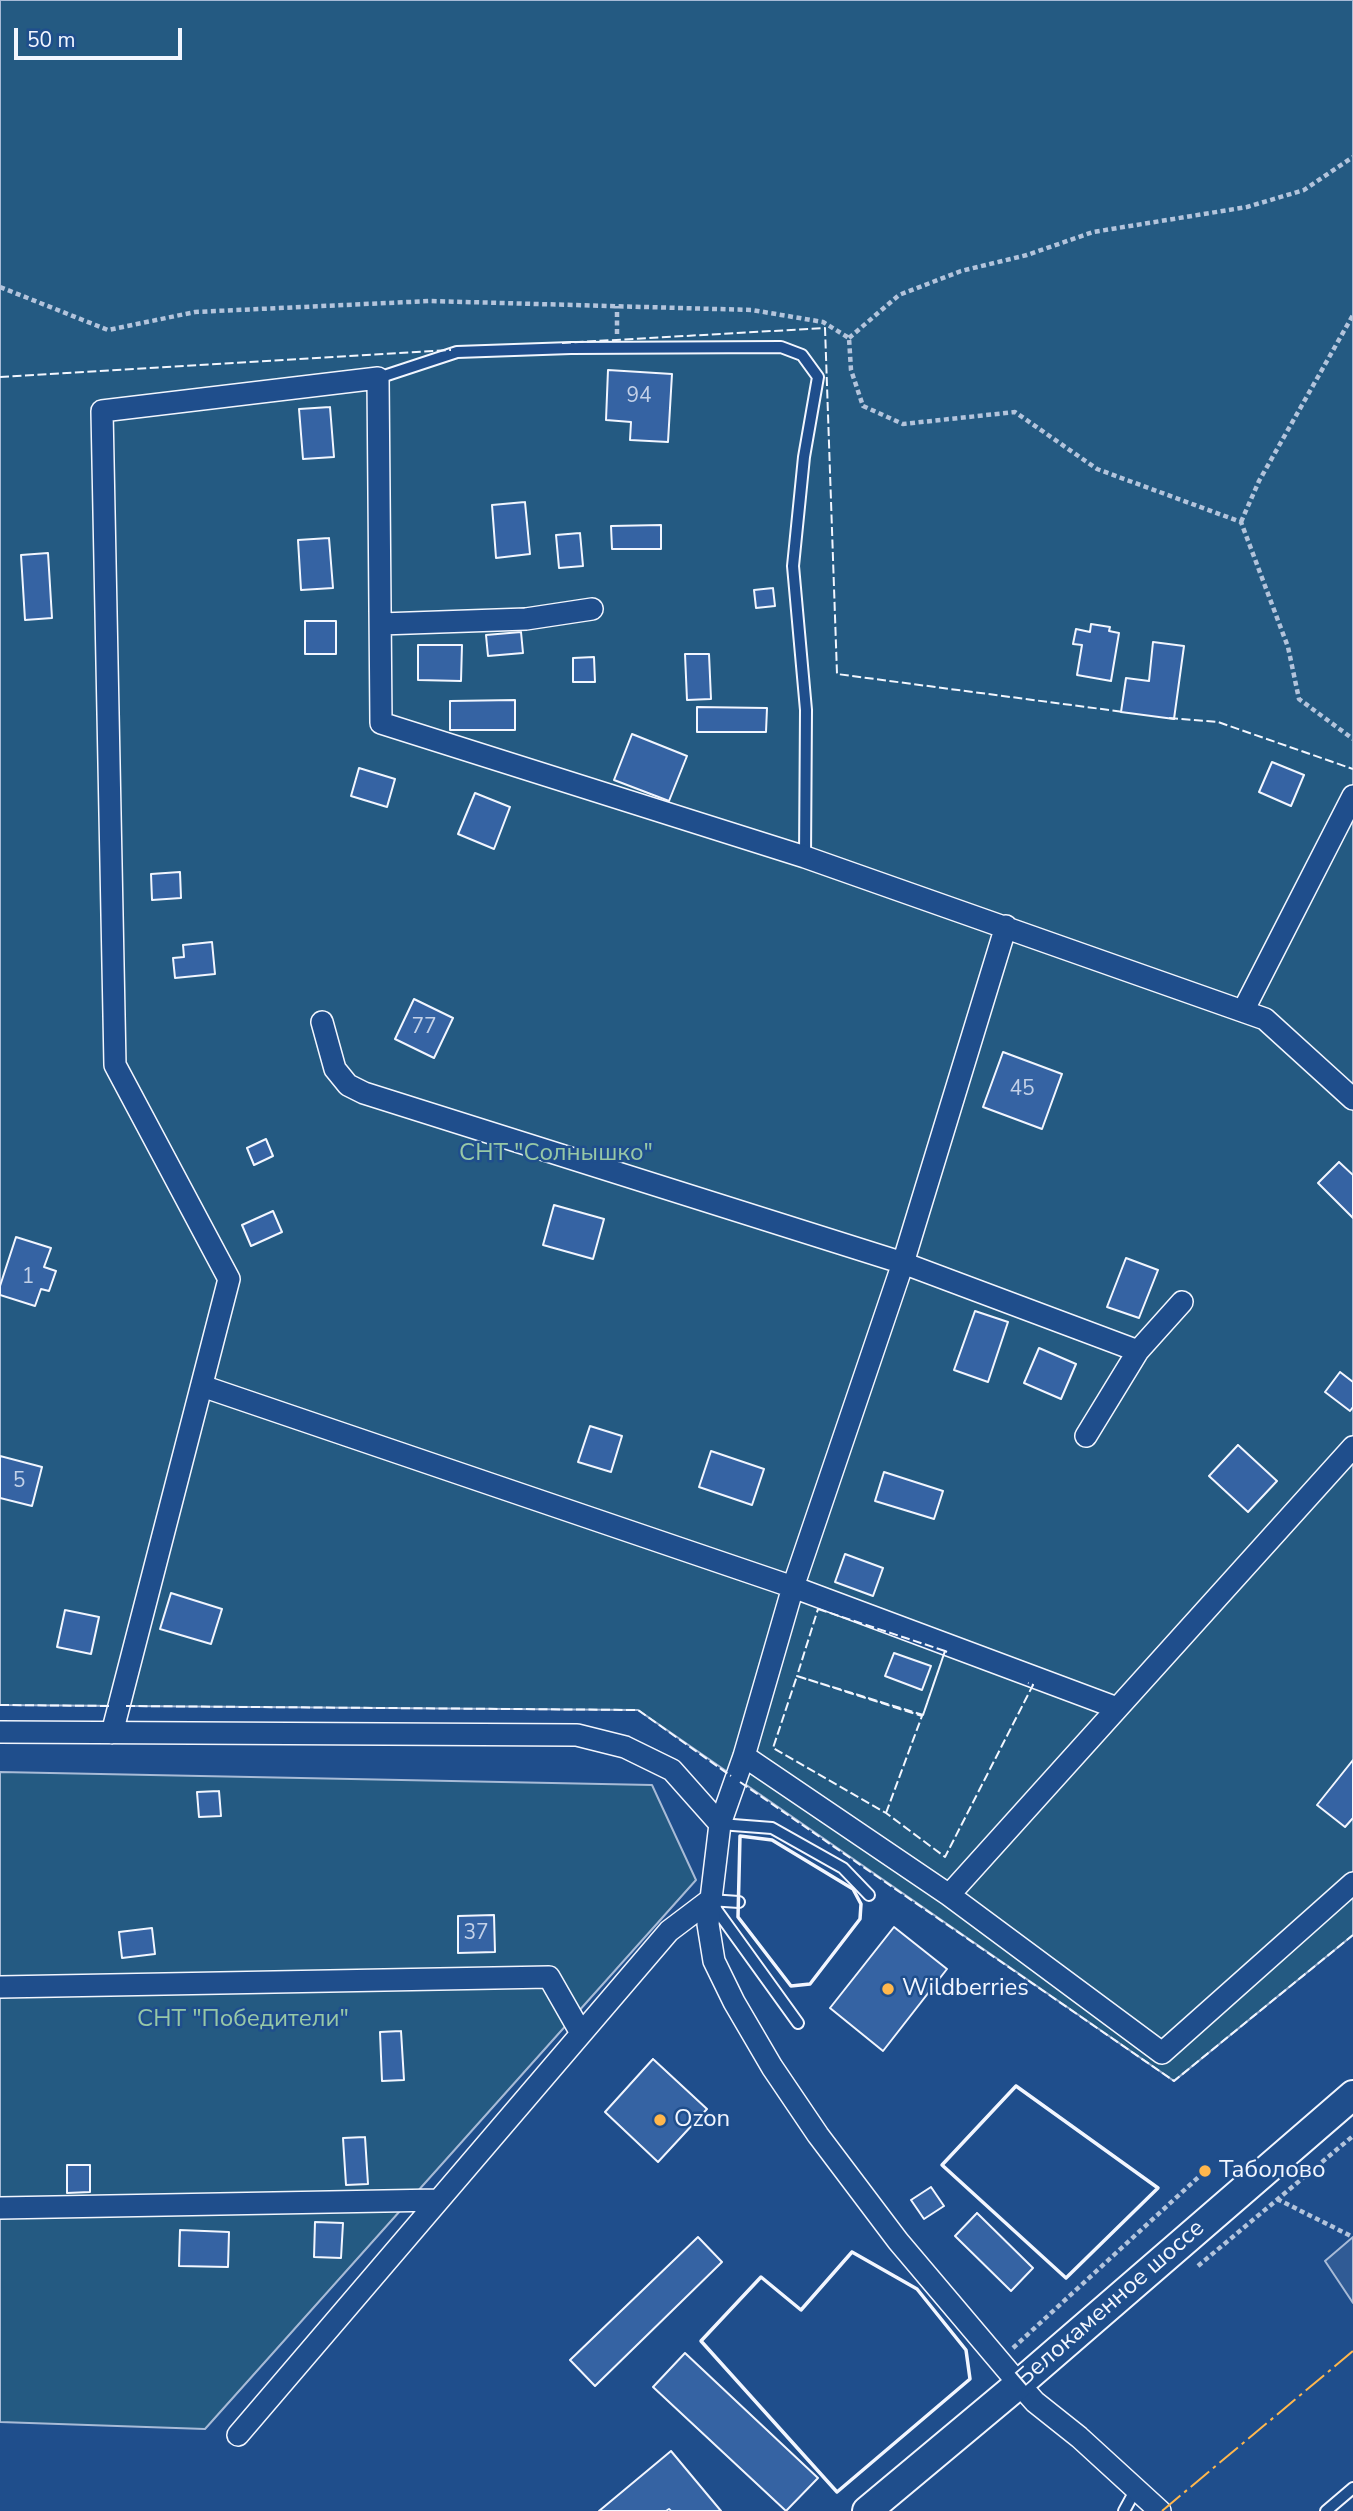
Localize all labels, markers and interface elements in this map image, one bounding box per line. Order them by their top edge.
scale bar [18,14,186,58]
text: 50 m [27,26,76,54]
house number: 94 [626,384,652,410]
house number: 77 [411,1015,437,1041]
house number: 45 [1009,1077,1035,1103]
park label: СНТ "Солнышко" [459,1140,653,1168]
house number: 1 [22,1265,34,1291]
house number: 5 [13,1469,25,1495]
house number: 37 [463,1921,489,1947]
place label: Wildberries [902,1975,1029,2003]
marker: Wildberries [880,1981,896,1997]
park label: СНТ "Победители" [137,2006,349,2034]
place label: Ozon [674,2106,730,2134]
marker: Ozon [652,2112,668,2128]
place label: Таболово [1219,2157,1326,2185]
marker: Таболово [1197,2163,1213,2179]
street label: Белокаменное шоссе [1011,2214,1211,2394]

